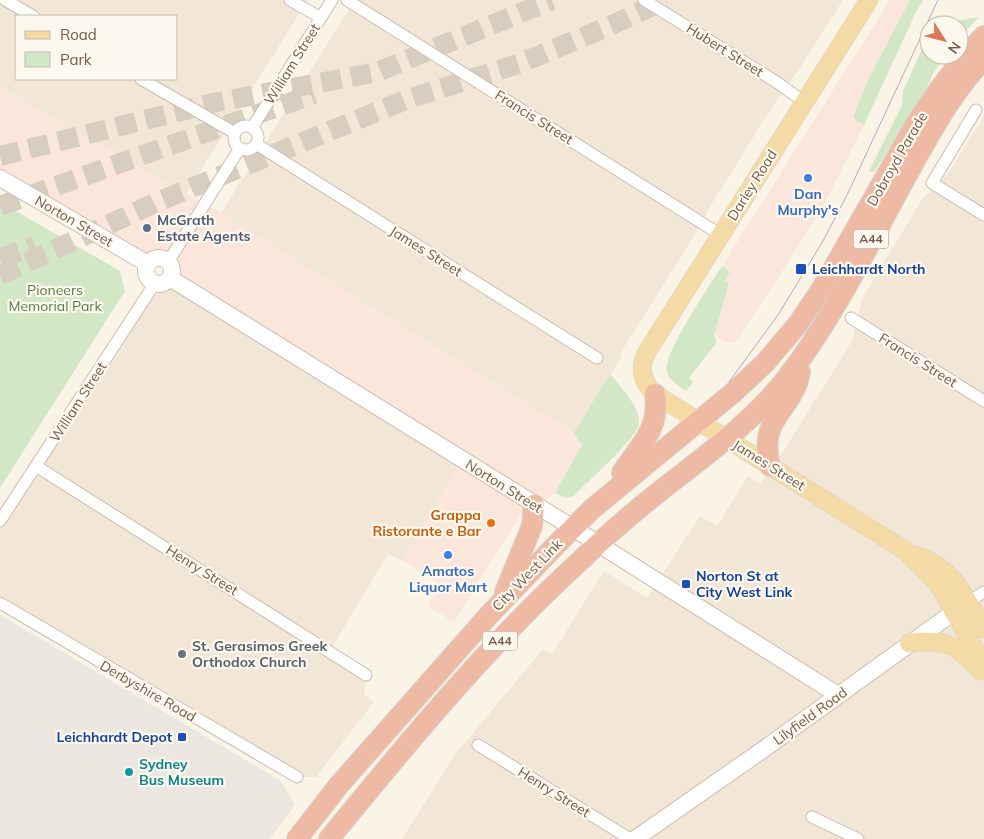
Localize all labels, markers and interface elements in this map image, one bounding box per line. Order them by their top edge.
legend [15,15,178,80]
north arrow [919,15,969,65]
street label: Hubert Street [683,19,767,81]
street label: William Street [260,20,324,108]
text: Road [60,25,97,44]
text: N [944,38,965,57]
text: Park [60,50,92,69]
street label: Francis Street [492,86,577,148]
street label: Dobroyd Parade [863,109,931,209]
street label: Darley Road [723,146,781,224]
marker: Dan Murphy's [802,172,814,184]
place label: Dan Murphy's [777,185,839,219]
street label: Norton Street [32,191,116,251]
place label: McGrath Estate Agents [157,211,251,245]
marker: McGrath Estate Agents [141,222,153,234]
street label: James Street [386,222,466,280]
road number: A44 [854,230,888,248]
place label: Leichhardt North [812,260,925,278]
marker: Leichhardt North [794,262,808,276]
park label: Pioneers Memorial Park [8,281,102,315]
street label: Francis Street [876,329,961,391]
street label: William Street [45,358,111,445]
street label: James Street [729,436,809,494]
street label: Norton Street [462,455,546,517]
place label: Grappa Ristorante e Bar [372,506,481,540]
marker: Grappa Ristorante e Bar [485,517,497,529]
street label: City West Link [488,535,566,615]
street label: Henry Street [163,541,242,599]
marker: Amatos Liquor Mart [442,549,454,561]
place label: Amatos Liquor Mart [409,562,488,596]
place label: Norton St at City West Link [696,567,793,601]
marker: Norton St at City West Link [680,578,692,590]
road number: A44 [482,631,518,650]
place label: St. Gerasimos Greek Orthodox Church [192,637,327,671]
marker: St. Gerasimos Greek Orthodox Church [176,648,188,660]
street label: Derbyshire Road [97,656,199,726]
street label: Lilyfield Road [769,683,851,749]
place label: Leichhardt Depot [57,728,173,746]
marker: Leichhardt Depot [176,731,188,743]
place label: Sydney Bus Museum [139,755,224,789]
street label: Henry Street [515,763,594,821]
marker: Sydney Bus Museum [123,766,135,778]

